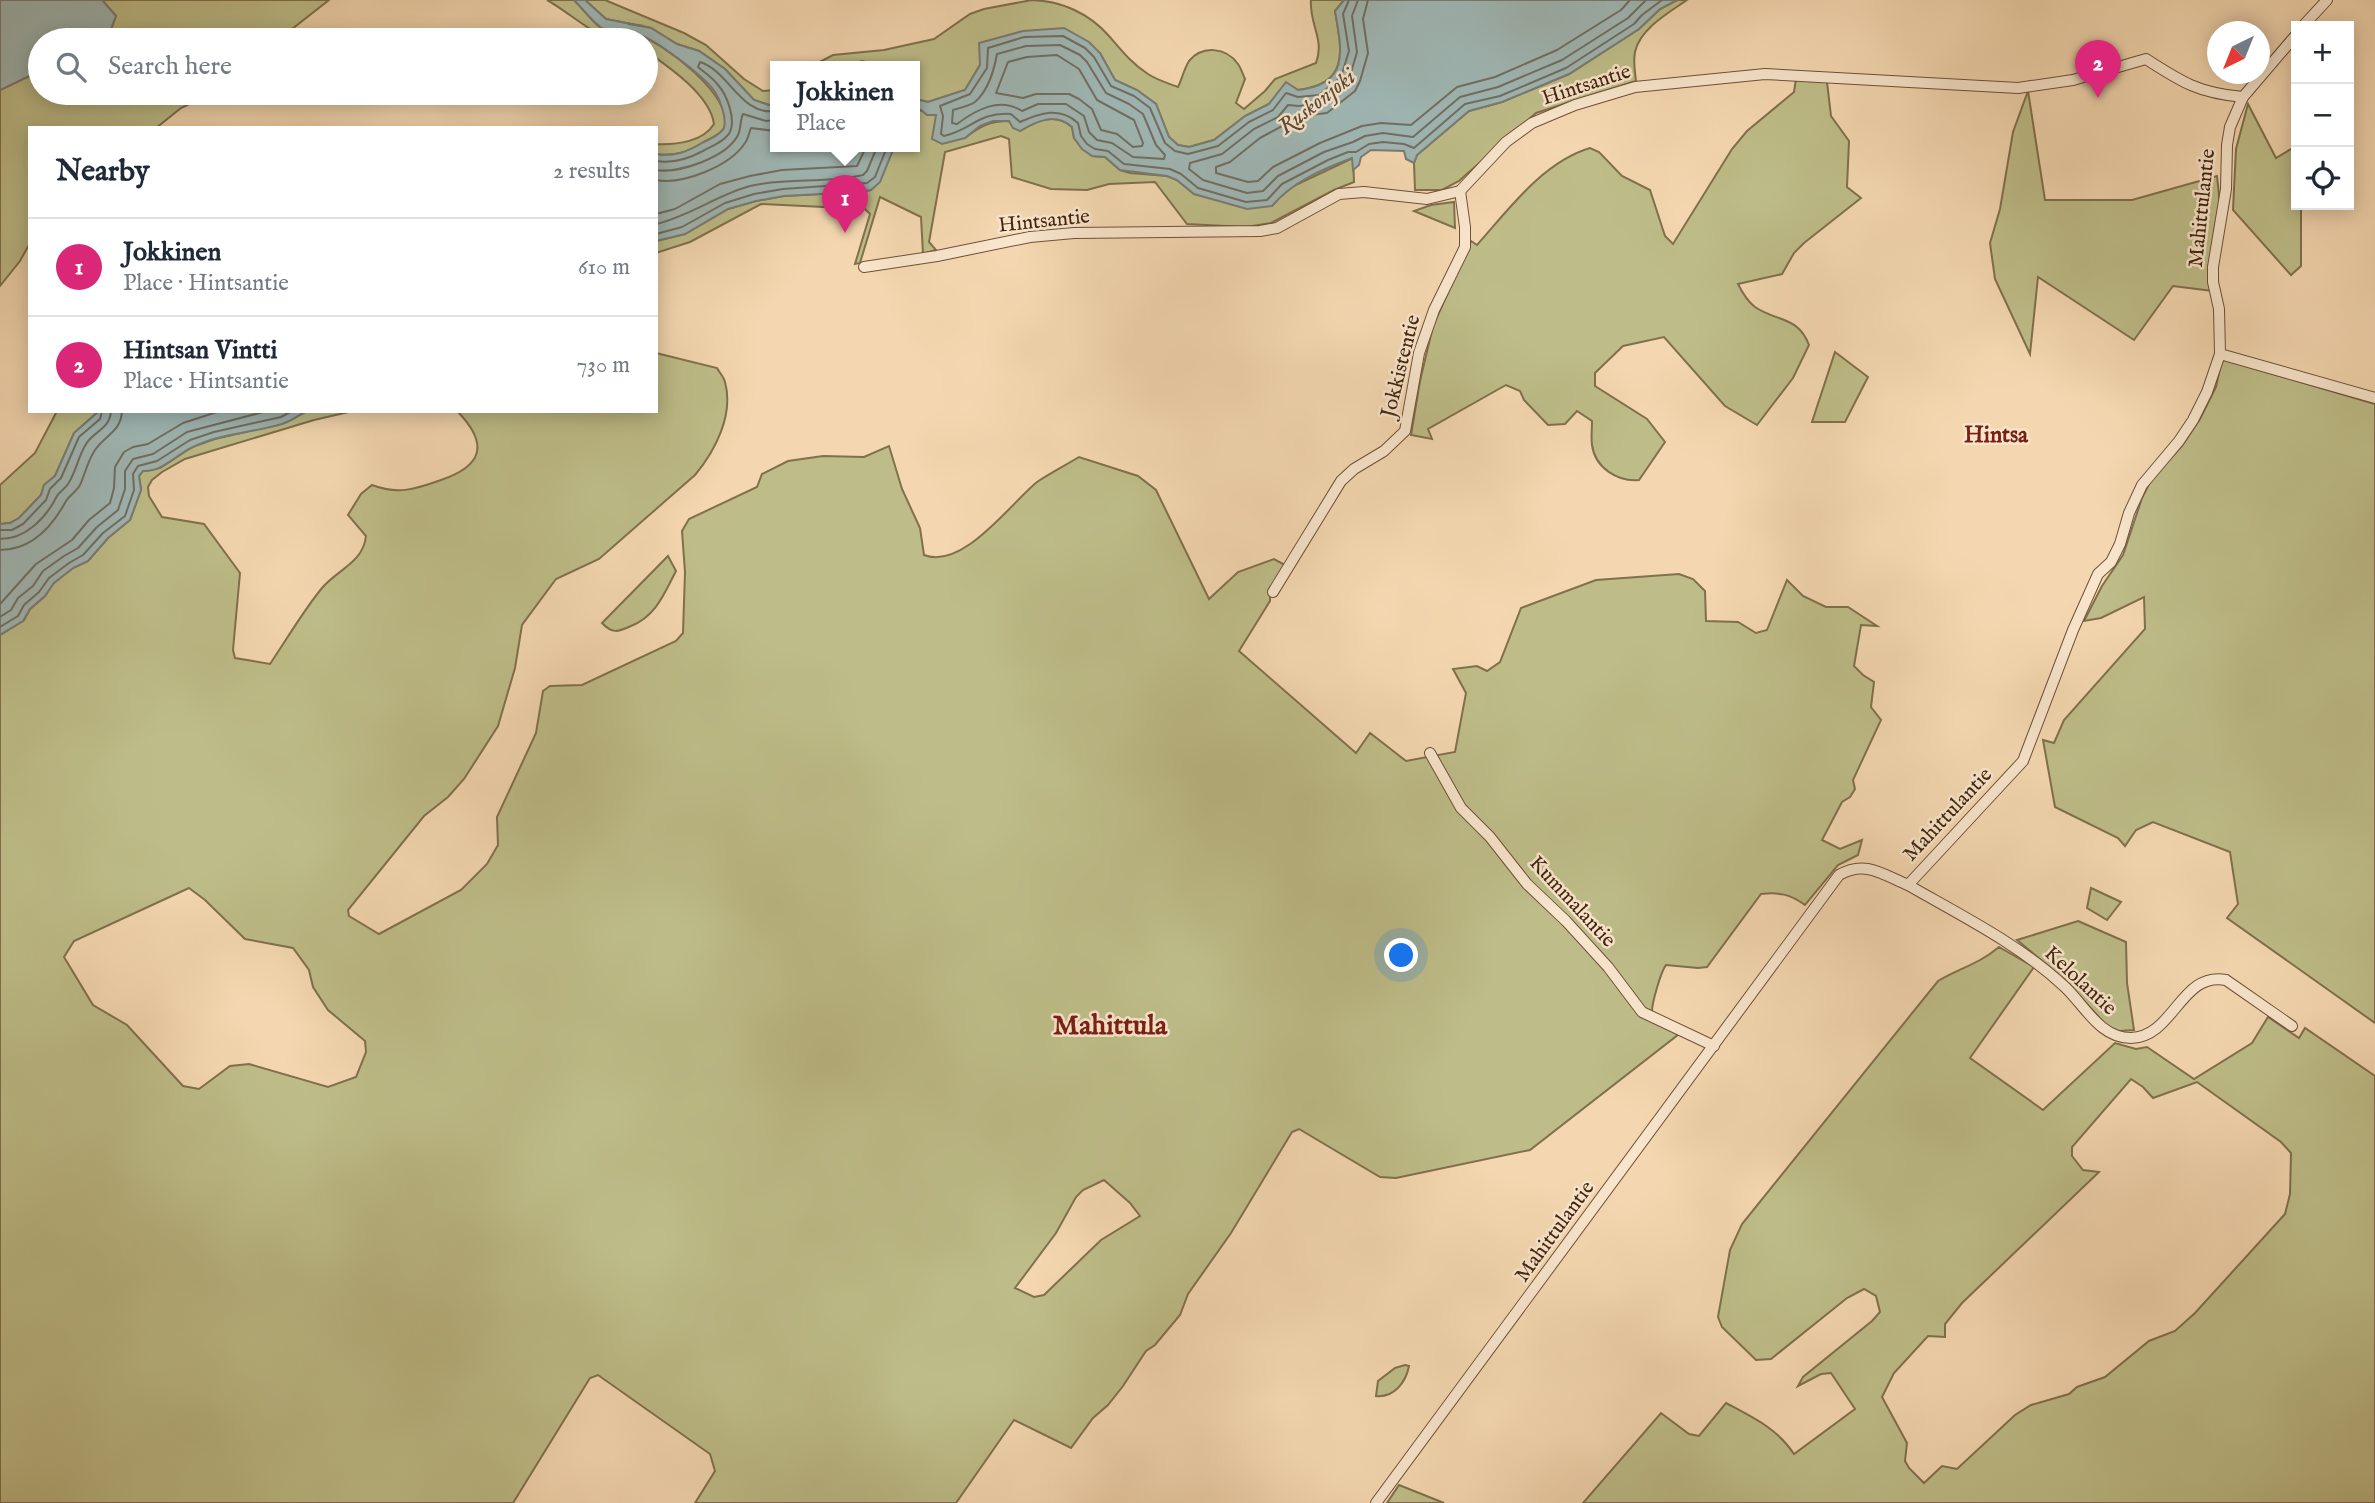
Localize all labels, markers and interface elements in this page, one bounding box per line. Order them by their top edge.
north arrow [2207,21,2270,84]
map controls [2291,21,2354,210]
button: + [2291,21,2354,84]
search box [28,28,658,105]
pin: 2 [2075,40,2121,98]
icon: search [52,48,90,86]
text: Search here [108,50,232,83]
street label: Hintsantie [1539,58,1635,112]
popup [770,61,920,152]
water label: Ruskonjoki [1272,62,1363,142]
text: Jokkinen [796,76,894,109]
button: − [2291,84,2354,147]
text: Place [796,109,846,138]
street label: Mahittulantie [2183,147,2222,269]
button: locate [2291,147,2354,210]
text: Nearby [56,153,149,191]
text: 2 results [553,157,630,186]
pin: 1 [822,175,868,233]
street label: Hintsantie [997,203,1092,240]
text: Jokkinen [123,236,221,269]
text: 1 [75,253,83,282]
text: 610 m [578,253,630,282]
text: Place · Hintsantie [123,269,289,298]
street label: Jokkistentie [1375,312,1427,423]
text: Hintsan Vintti [123,334,277,367]
text: 2 [74,351,84,380]
text: 730 m [577,351,630,380]
text: Place · Hintsantie [123,367,289,396]
district label: Hintsa [1964,421,2029,450]
street label: Mahittulantie [1898,762,1999,868]
street label: Kummalantie [1523,850,1622,954]
your location [1384,938,1418,972]
street label: Kelolantie [2038,941,2122,1022]
district label: Mahittula [1053,1009,1168,1044]
street label: Mahittulantie [1509,1175,1601,1288]

